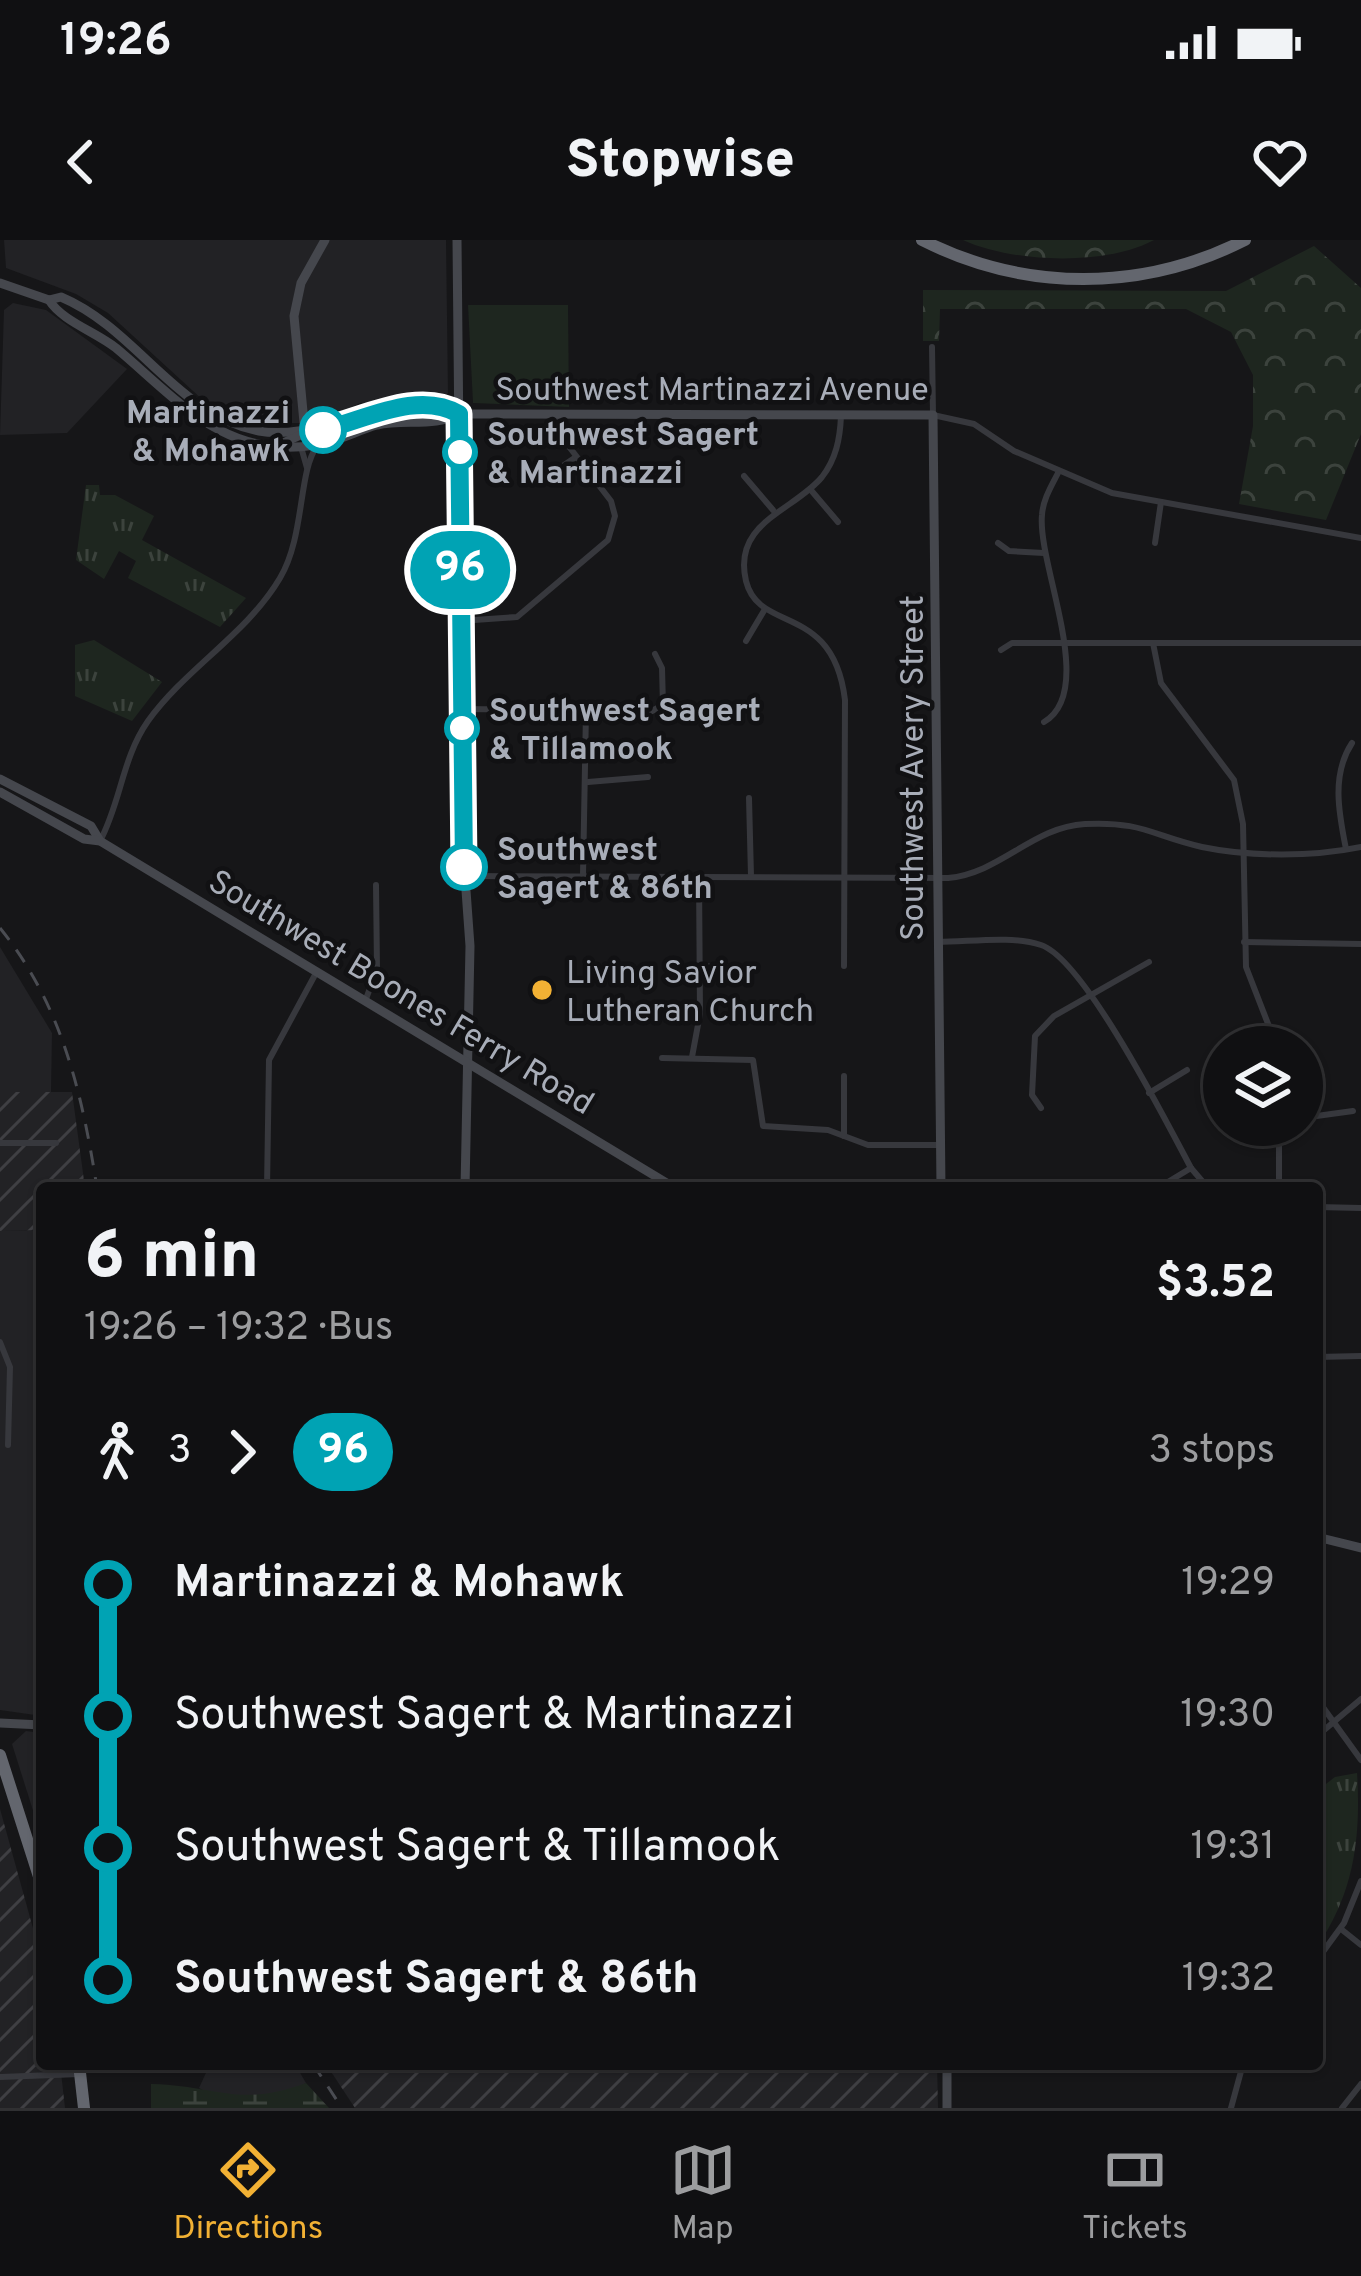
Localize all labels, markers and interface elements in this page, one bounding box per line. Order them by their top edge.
text: 19:26 [60,14,172,71]
text: Stopwise [566,128,795,197]
icon: back [48,129,114,195]
icon: heart [1247,129,1313,195]
street label: Southwest Martinazzi Avenue [495,371,929,413]
place label: Martinazzi & Mohawk [126,394,290,474]
marker: Martinazzi & Mohawk [301,408,345,452]
place label: Southwest Sagert & Martinazzi [487,416,759,496]
marker: Southwest Sagert & Martinazzi [444,436,476,468]
line badge: 96 [406,531,514,609]
text: 96 [434,543,486,596]
street label: Southwest Avery Street [894,595,936,941]
place label: Southwest Sagert & Tillamook [489,692,761,772]
marker: Southwest Sagert & Tillamook [446,712,478,744]
place label: Southwest Sagert & 86th [497,831,713,911]
marker: Southwest Sagert & 86th [442,845,486,889]
street label: Southwest Boones Ferry Road [199,862,600,1126]
place label: Living Savior Lutheran Church [566,954,814,1034]
marker: Living Savior Lutheran Church [529,977,555,1003]
map controls [1203,1026,1323,1146]
button: layers [1203,1026,1323,1146]
text: 6 min [84,1218,259,1301]
text: $3.52 [1156,1256,1275,1313]
text: 19:26 – 19:32 · Bus [84,1305,393,1354]
icon: walk [84,1419,150,1485]
icon: forward [209,1419,275,1485]
text: 96 [317,1425,369,1478]
text: 3 [168,1428,191,1477]
text: 3 stops [1149,1428,1275,1477]
text: Martinazzi & Mohawk [174,1556,624,1613]
text: 19:29 [1181,1560,1275,1609]
text: Southwest Sagert & Martinazzi [174,1688,794,1745]
text: 19:30 [1180,1692,1275,1741]
text: Southwest Sagert & Tillamook [174,1820,781,1877]
text: 19:31 [1190,1824,1275,1873]
text: Southwest Sagert & 86th [174,1952,699,2009]
text: 19:32 [1182,1956,1275,2005]
tab: Directions [173,2137,323,2251]
tab: Map [670,2137,736,2251]
tab: Tickets [1082,2137,1188,2251]

